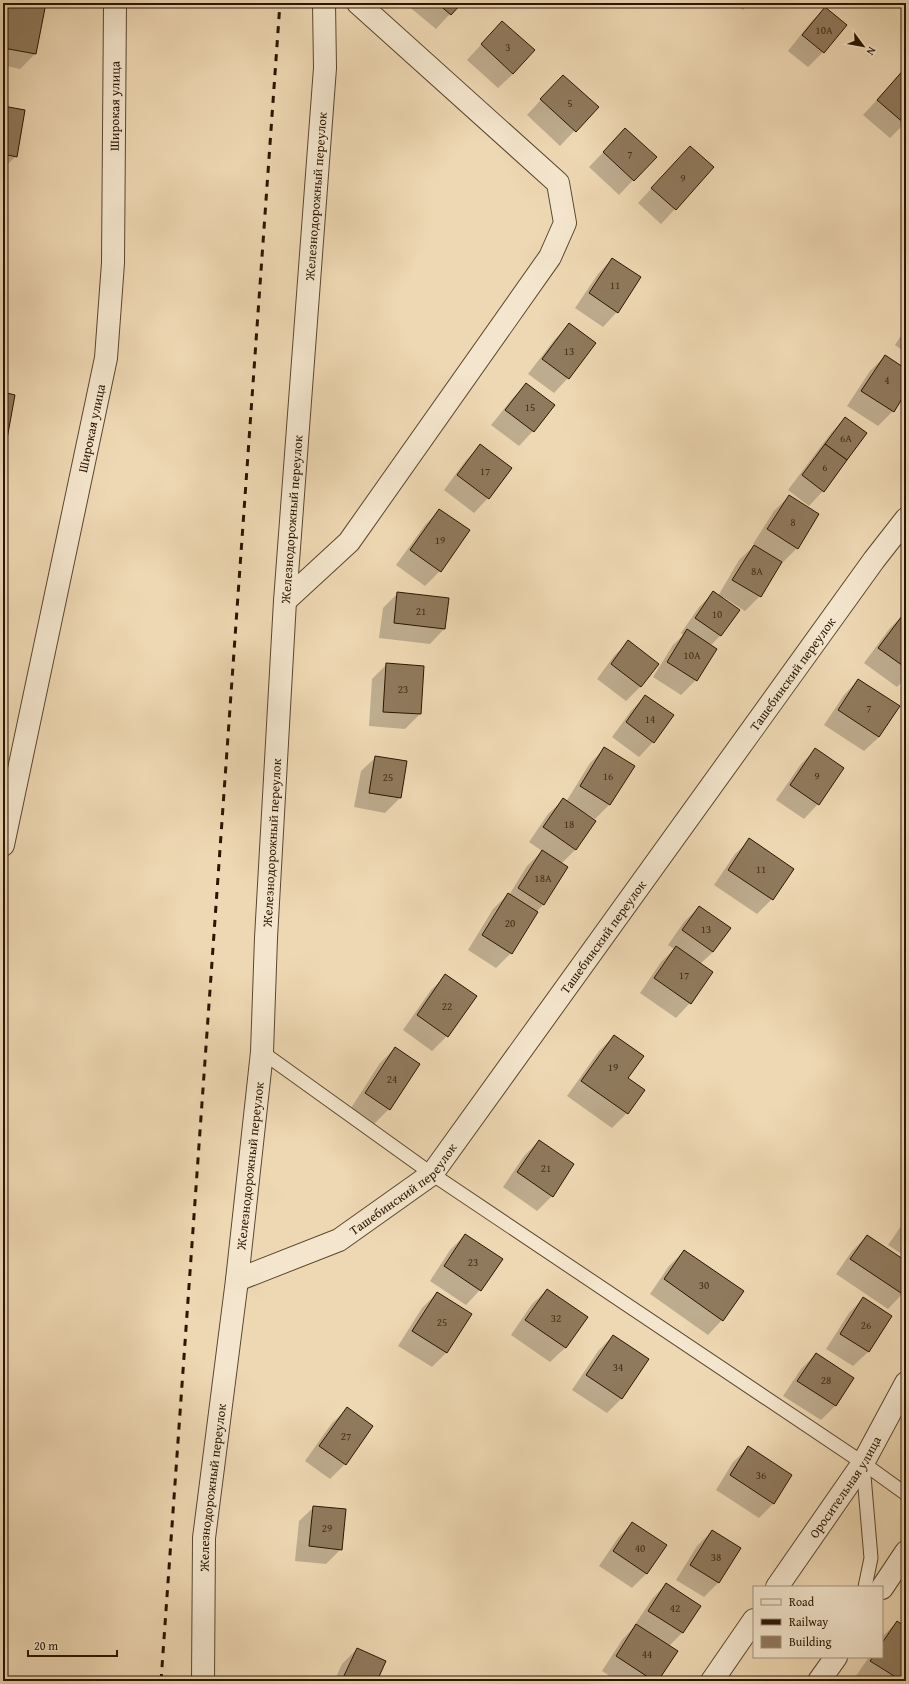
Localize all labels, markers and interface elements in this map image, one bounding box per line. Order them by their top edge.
house number: 10А [815,22,833,38]
north arrow [843,26,883,66]
house number: 3 [505,39,511,55]
text: N [862,44,880,59]
street label: Широкая улица [105,60,125,151]
house number: 5 [567,95,573,111]
street label: Железнодорожный переулок [300,111,332,282]
house number: 7 [627,146,633,162]
house number: 9 [680,170,686,186]
house number: 11 [610,277,620,293]
house number: 13 [564,343,574,359]
house number: 4 [884,372,890,388]
street label: Широкая улица [73,382,110,474]
house number: 15 [525,399,535,415]
house number: 6А [840,430,852,446]
street label: Железнодорожный переулок [276,434,307,605]
house number: 6 [822,459,828,475]
house number: 17 [480,463,490,479]
house number: 8 [790,514,796,530]
house number: 19 [435,532,445,548]
house number: 8А [751,563,763,579]
house number: 21 [416,603,426,619]
house number: 10 [712,606,722,622]
street label: Ташебинский переулок [745,613,840,735]
house number: 10А [683,647,701,663]
house number: 23 [398,681,408,697]
house number: 7 [866,700,872,716]
house number: 14 [645,711,655,727]
street label: Железнодорожный переулок [258,758,286,928]
house number: 16 [603,768,613,784]
house number: 9 [814,768,820,784]
house number: 25 [383,769,393,785]
house number: 18 [564,816,574,832]
house number: 11 [756,861,766,877]
house number: 18А [534,870,552,886]
street label: Ташебинский переулок [556,876,651,998]
house number: 20 [505,915,515,931]
house number: 13 [701,921,711,937]
house number: 17 [679,967,689,983]
house number: 22 [442,998,452,1014]
house number: 19 [608,1059,618,1075]
house number: 24 [387,1071,397,1087]
street label: Железнодорожный переулок [231,1081,269,1252]
street label: Ташебинский переулок [346,1139,462,1240]
house number: 21 [541,1160,551,1176]
house number: 23 [468,1254,478,1270]
house number: 30 [699,1277,709,1293]
house number: 32 [551,1310,561,1326]
house number: 25 [437,1314,447,1330]
house number: 26 [861,1317,871,1333]
house number: 34 [613,1359,623,1375]
house number: 28 [821,1372,831,1388]
street label: Железнодорожный переулок [195,1402,231,1572]
house number: 27 [341,1428,351,1444]
street label: Оросительная улица [805,1432,886,1542]
house number: 36 [756,1467,766,1483]
house number: 29 [322,1520,332,1536]
house number: 40 [635,1540,645,1556]
house number: 38 [711,1549,721,1565]
legend [753,1586,883,1658]
text: Road [789,1593,815,1610]
house number: 42 [670,1600,680,1616]
text: Railway [789,1613,828,1630]
scale bar [28,1632,117,1658]
text: Building [789,1633,832,1650]
text: 20 m [34,1637,58,1654]
house number: 44 [642,1646,652,1662]

